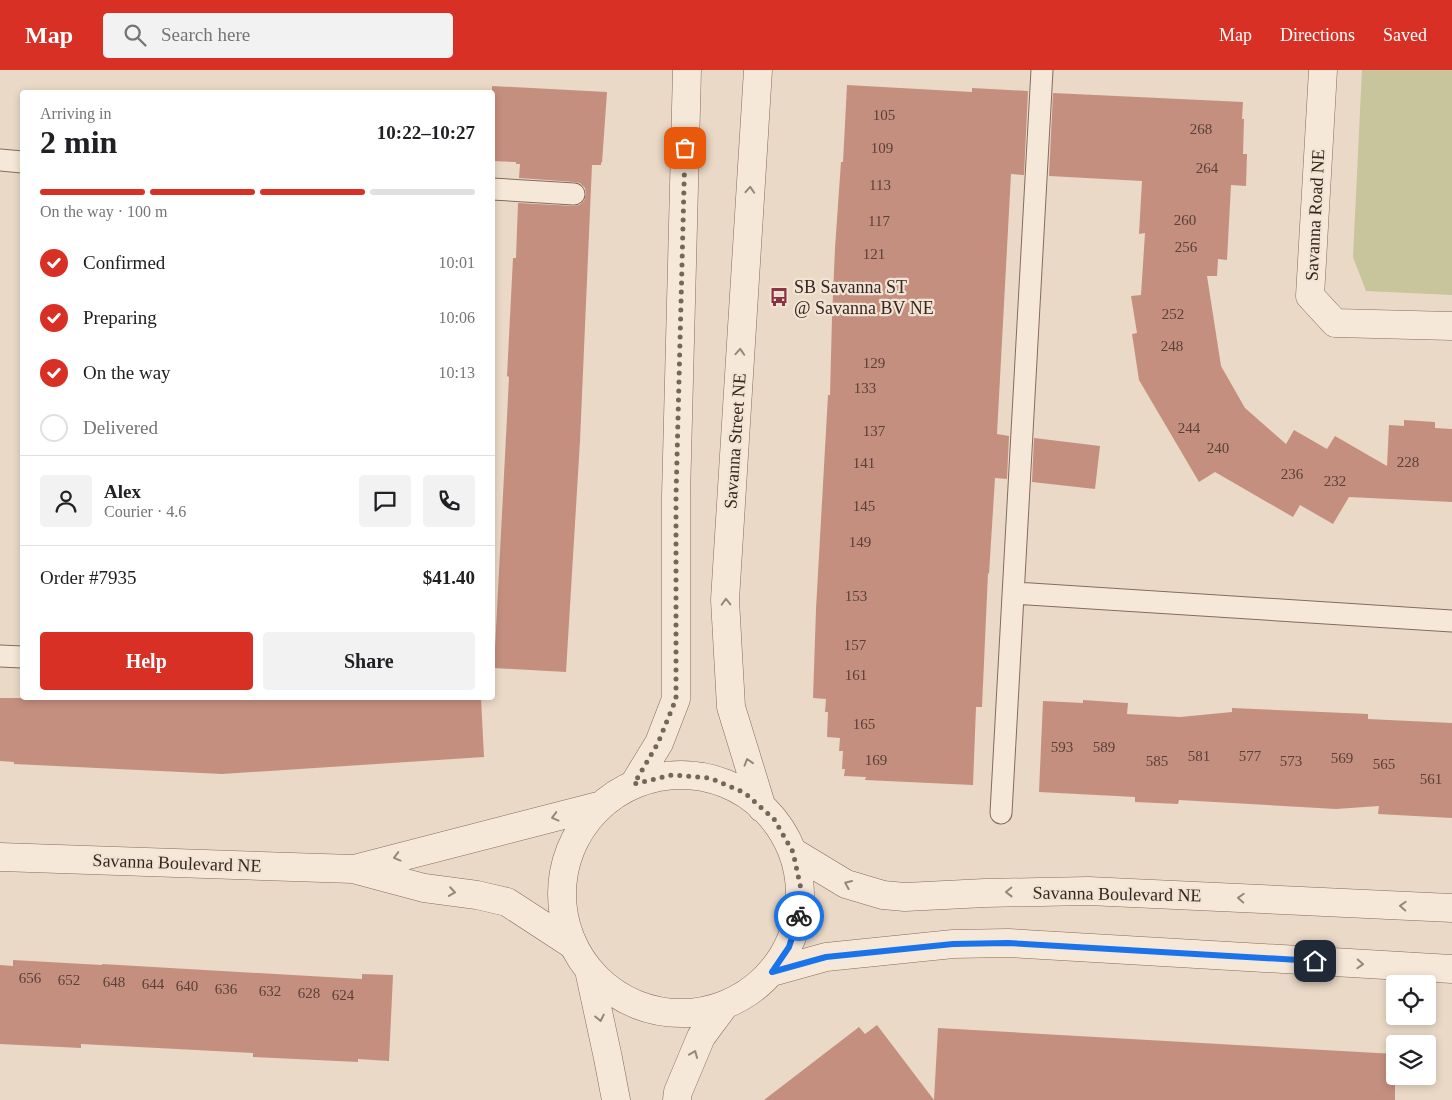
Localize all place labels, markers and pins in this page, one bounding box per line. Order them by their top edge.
pin [664,127,706,169]
place label: SB Savanna ST @ Savanna BV NE [794,277,934,318]
bus stop icon: SB Savanna ST @ Savanna BV NE [768,286,790,308]
pin [1294,940,1336,982]

